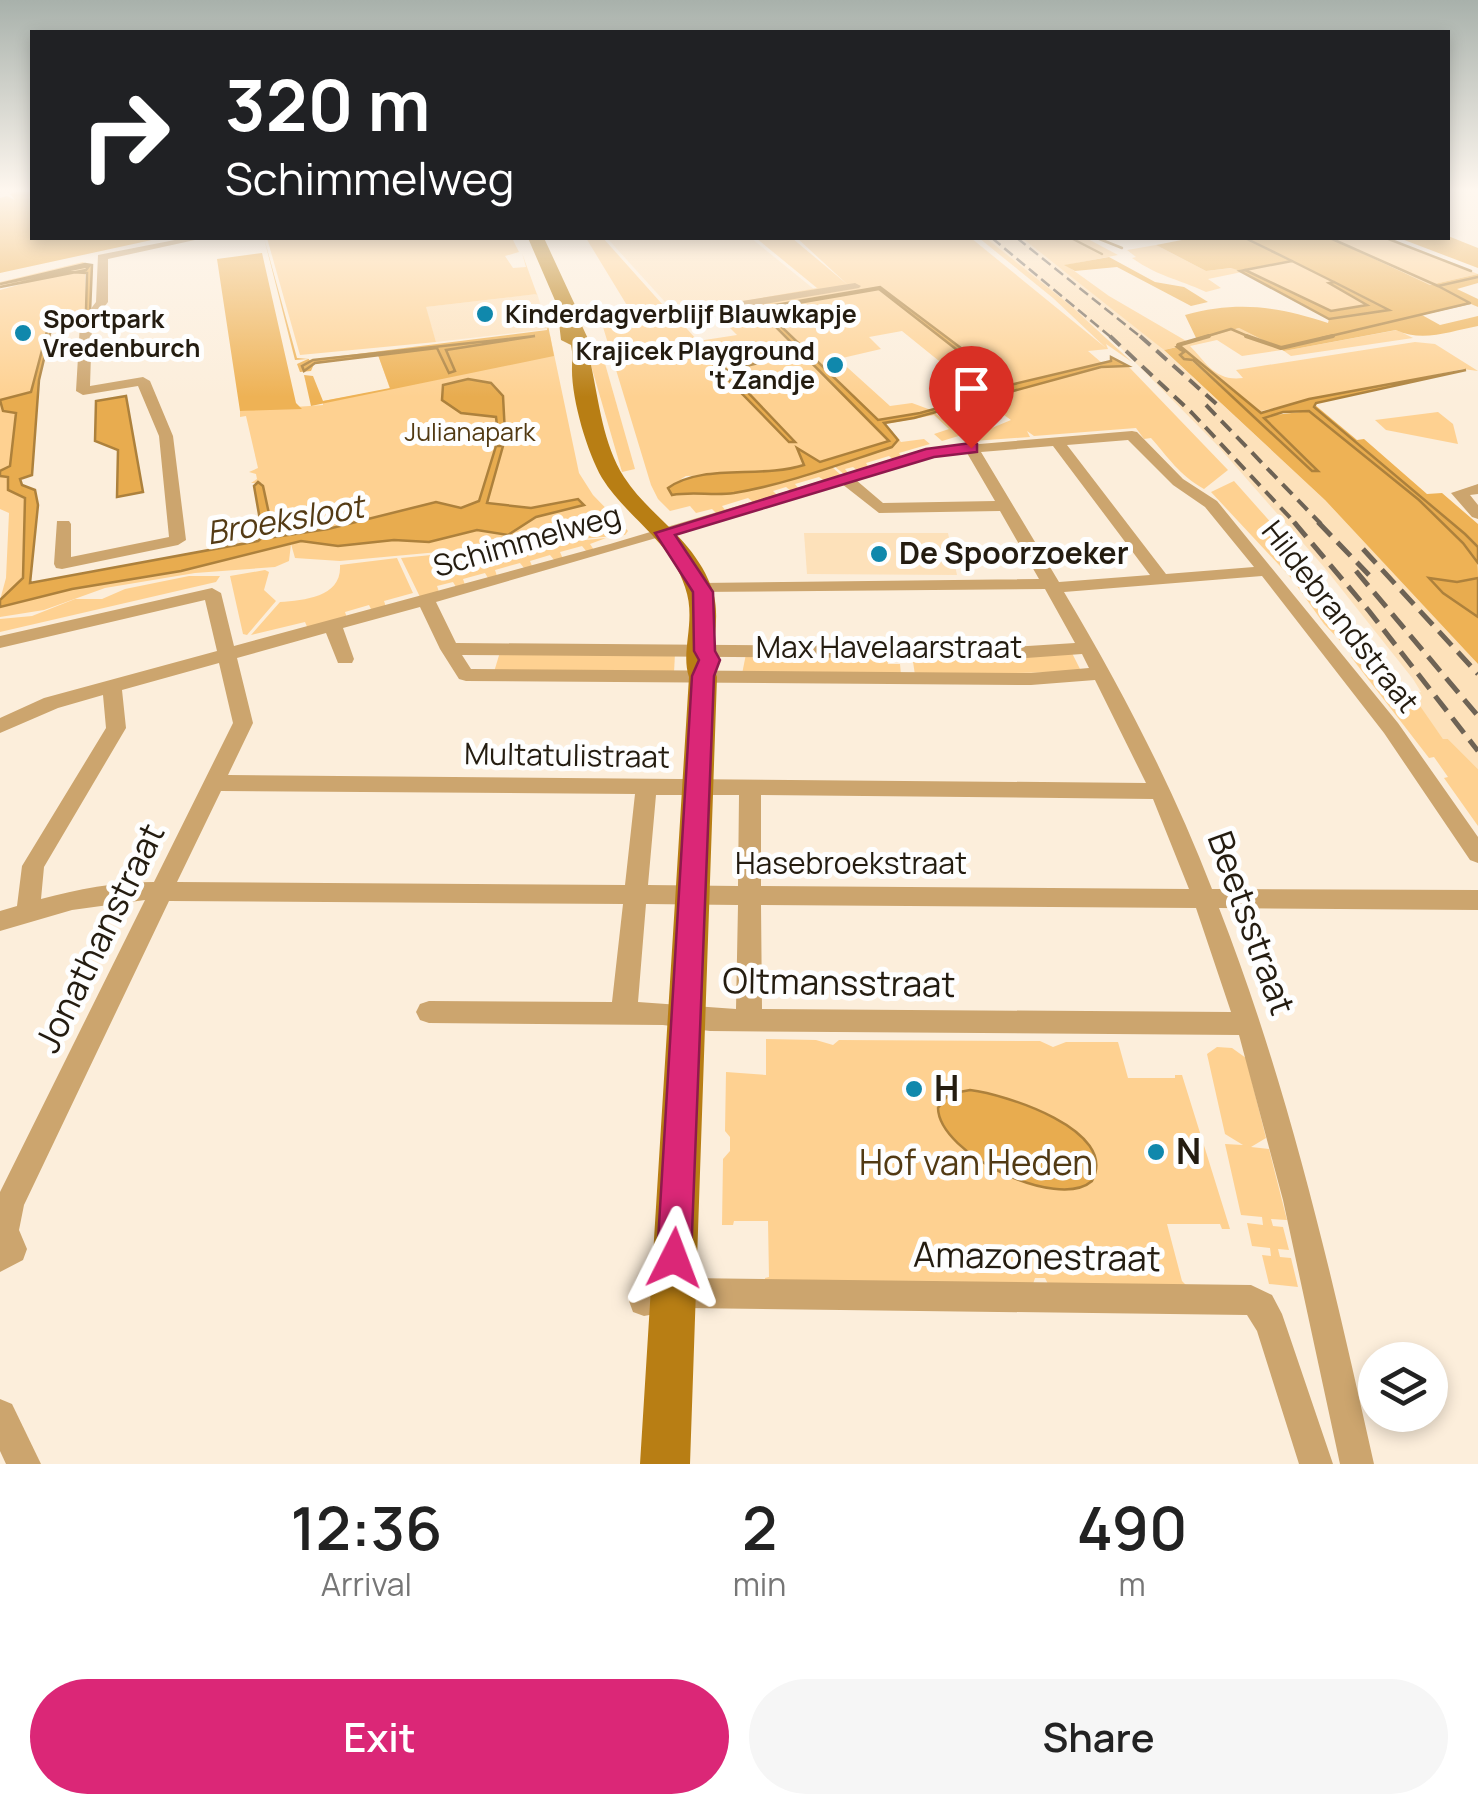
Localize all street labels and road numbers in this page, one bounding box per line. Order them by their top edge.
street label: Schimmelweg [428,493,625,586]
street label: Hildebrandstraat [1253,512,1429,721]
street label: Max Havelaarstraat [756,626,1022,667]
street label: Multatulistraat [464,732,670,777]
street label: Jonathanstraat [23,815,175,1060]
street label: Beetsstraat [1197,824,1307,1021]
street label: Hasebroekstraat [735,842,967,883]
street label: Oltmansstraat [722,956,956,1008]
street label: Amazonestraat [913,1230,1161,1282]

